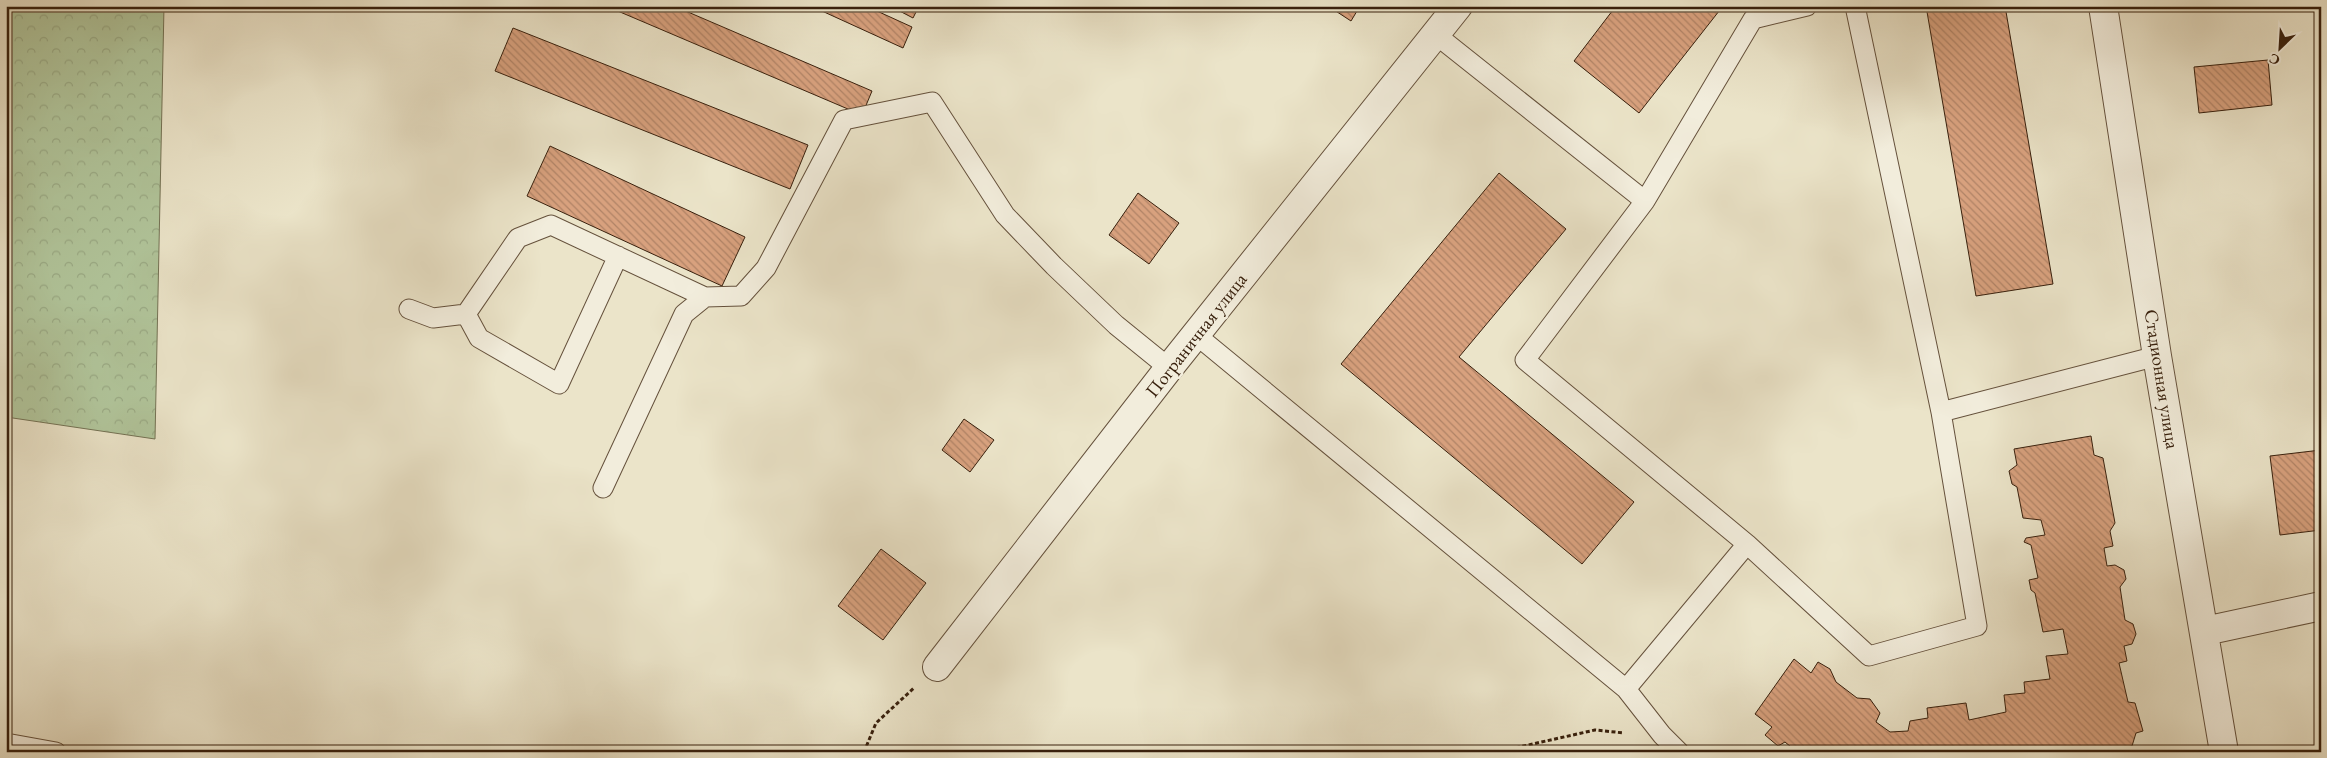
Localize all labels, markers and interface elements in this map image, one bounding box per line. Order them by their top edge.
north arrow [2254,22,2304,72]
text: С [2266,49,2283,70]
street label: Пограничная улица [1140,267,1253,402]
street label: Стадионная улица [2139,307,2185,451]

